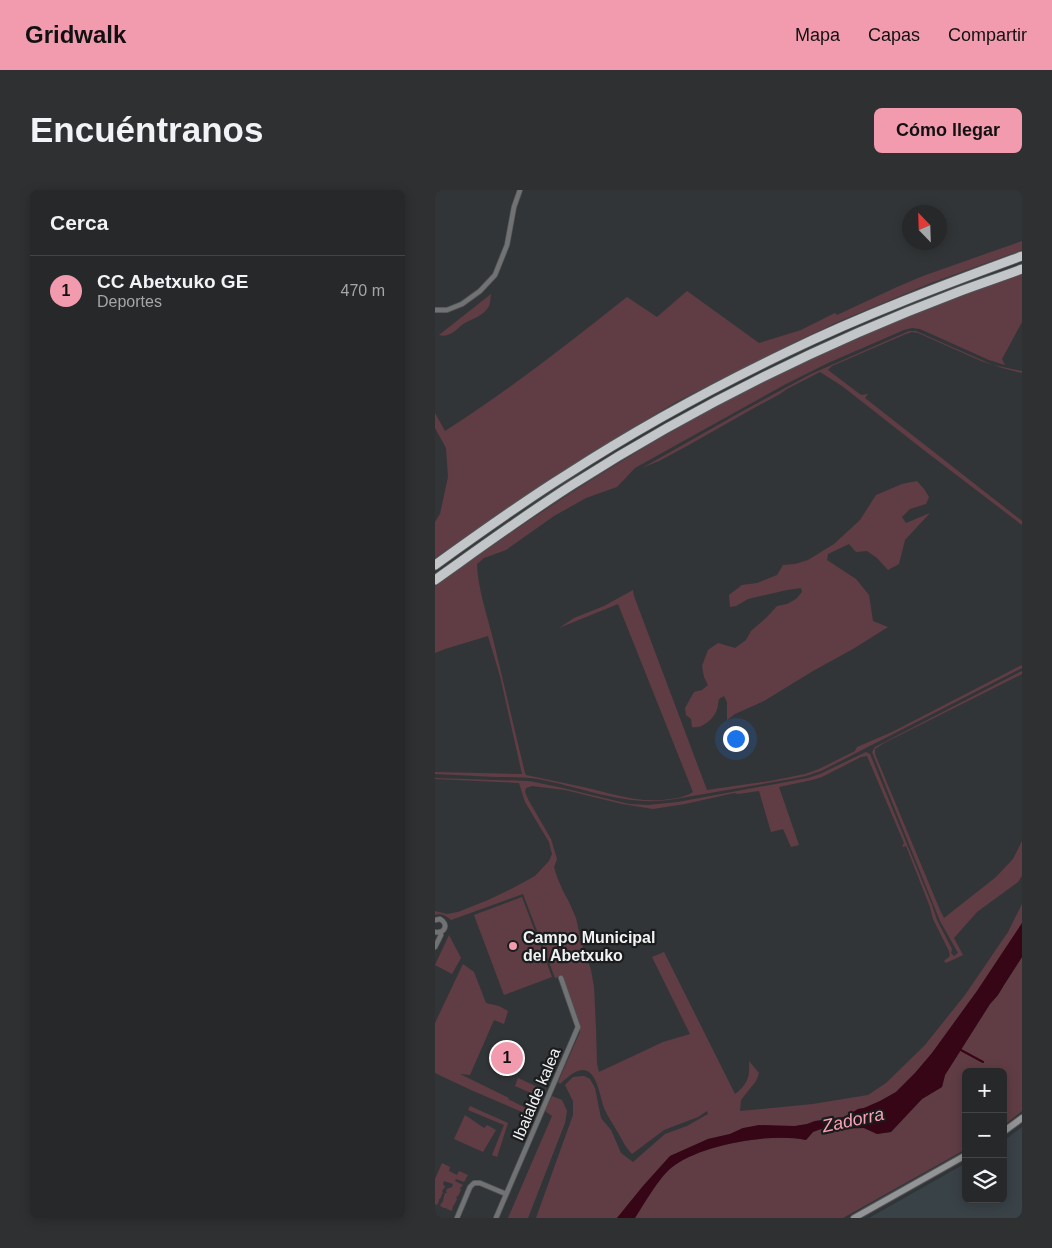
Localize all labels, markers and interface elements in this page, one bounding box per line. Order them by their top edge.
text: Gridwalk [25,21,126,48]
text: Mapa [795,25,840,45]
text: Capas [868,25,920,45]
text: Compartir [948,25,1027,45]
button: Cómo llegar [874,108,1022,153]
text: Encuéntranos [30,110,263,149]
north arrow [902,205,947,250]
text: Cerca [50,211,108,234]
text: CC Abetxuko GE [97,271,248,292]
text: 1 [62,282,70,299]
text: 470 m [341,282,385,299]
text: Deportes [97,293,162,310]
your location [723,726,749,752]
place label: Campo Municipal del Abetxuko [523,929,655,964]
marker: Campo Municipal del Abetxuko [507,940,519,952]
pin: 1 [491,1039,523,1077]
street label: Ibaialde kalea [509,1045,564,1143]
map controls [962,1068,1007,1203]
button: + [962,1068,1007,1113]
water label: Zadorra [819,1104,886,1137]
button: − [962,1113,1007,1158]
button: layers [962,1158,1007,1203]

